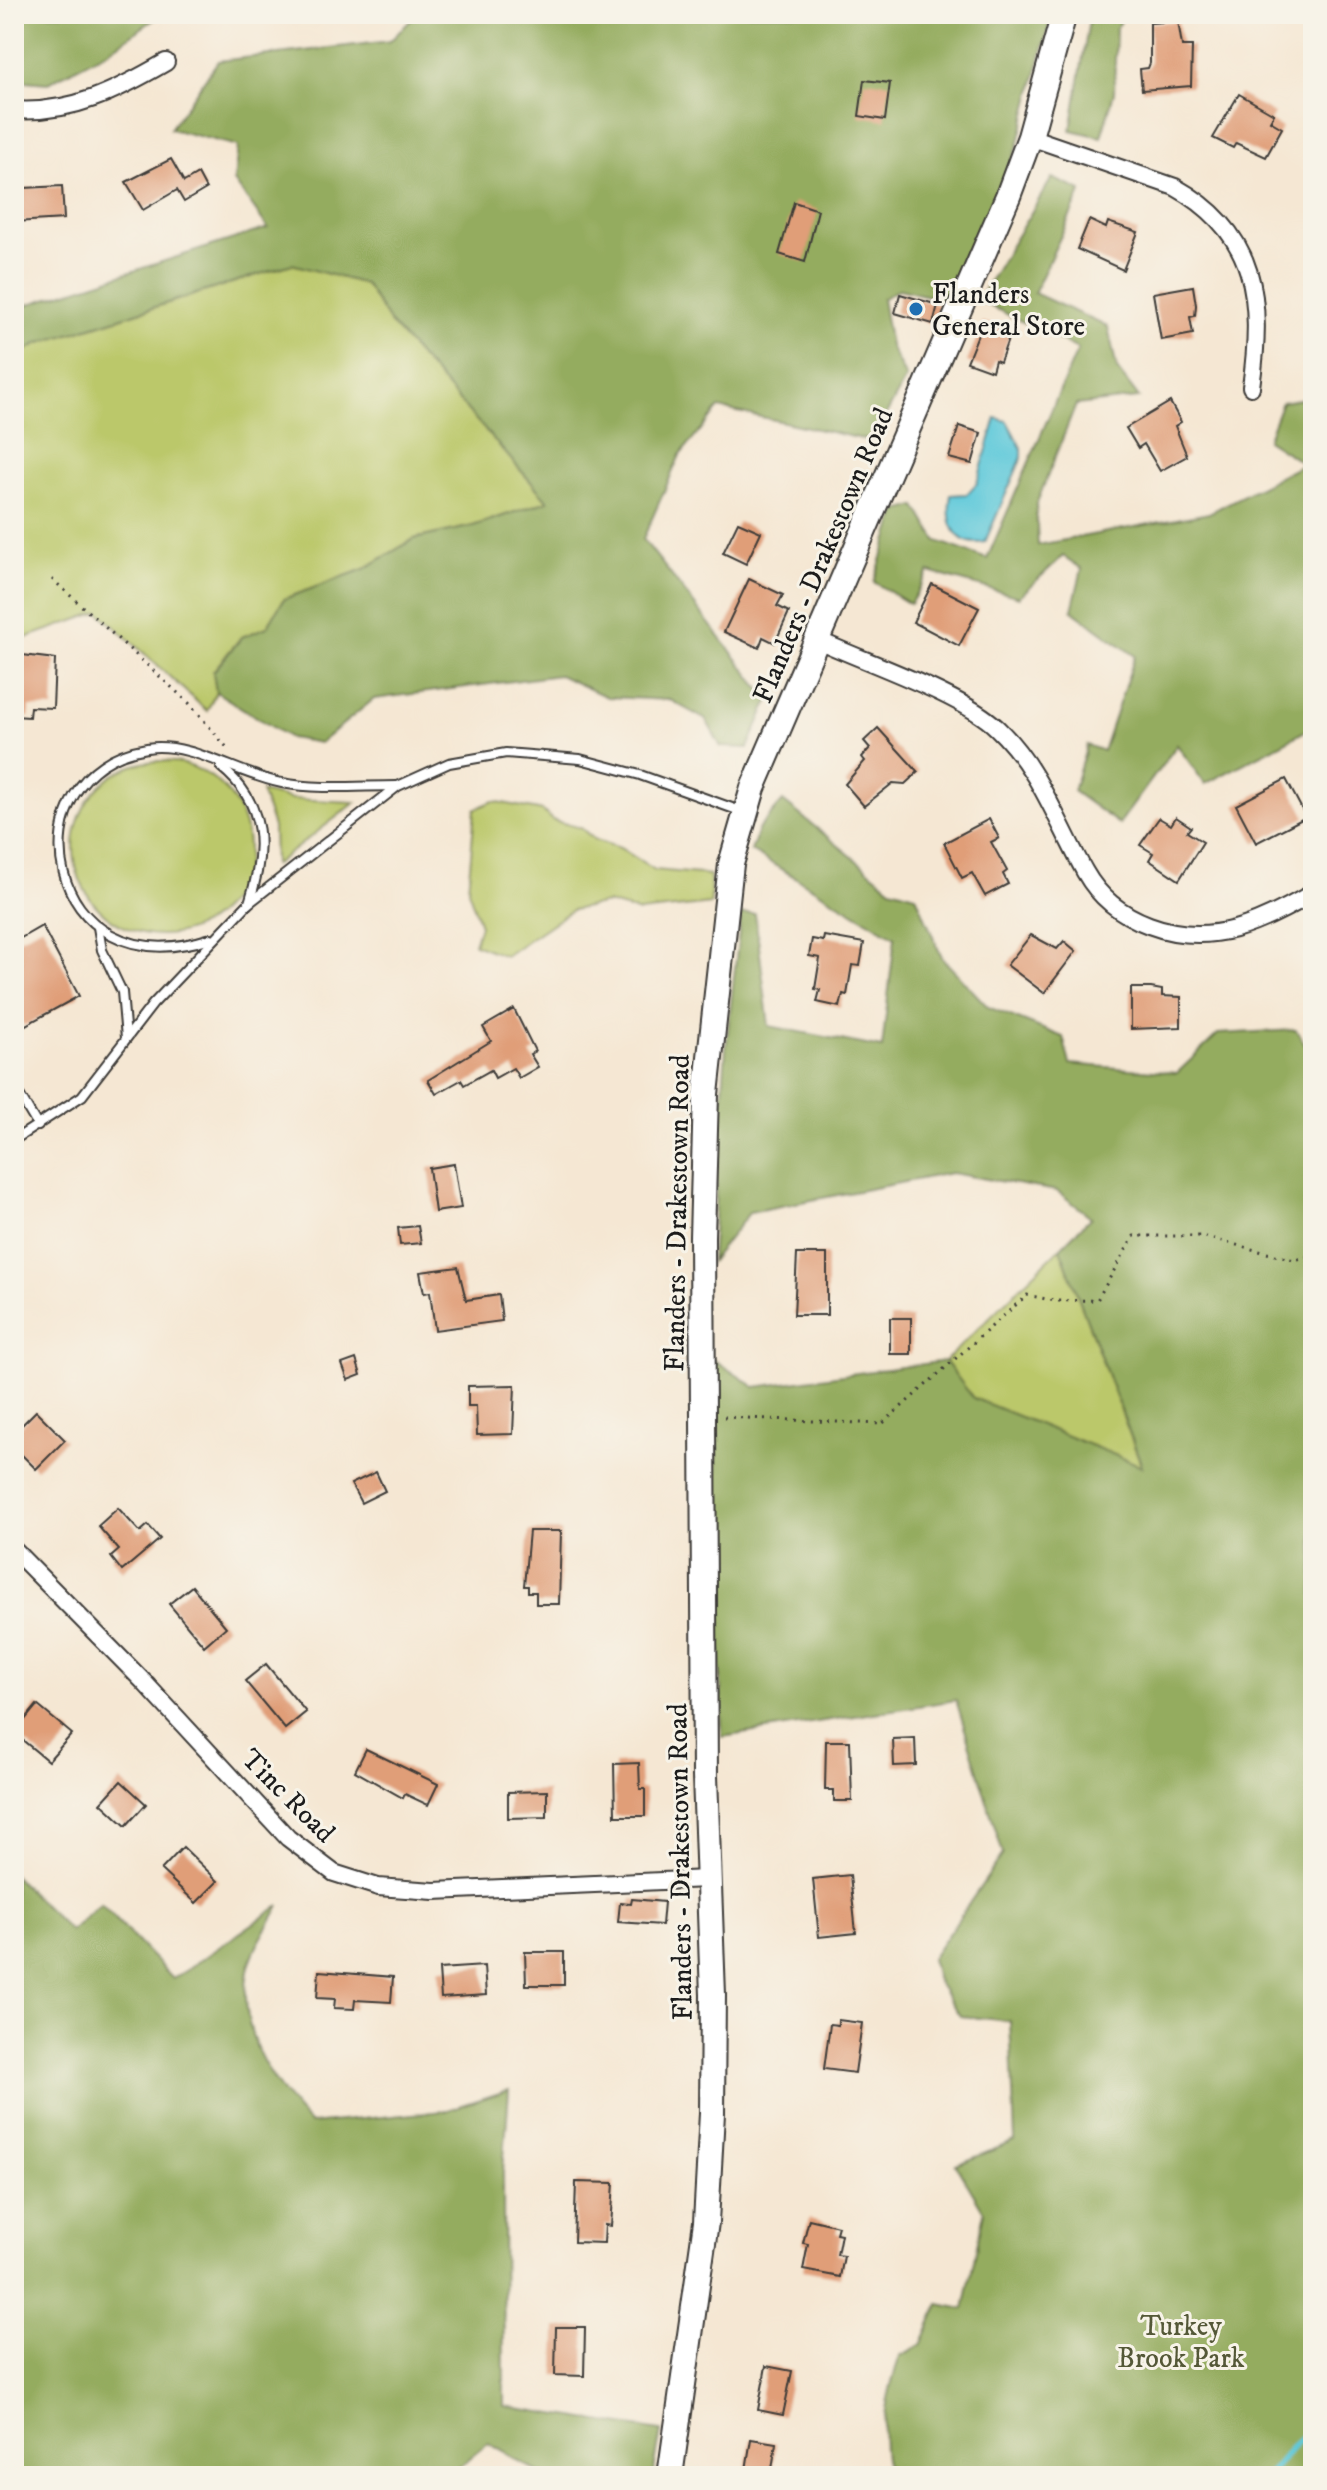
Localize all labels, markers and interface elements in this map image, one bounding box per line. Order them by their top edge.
place label: Flanders General Store [932,277,1085,344]
marker: Flanders General Store [907,300,925,318]
street label: Flanders - Drakestown Road [745,403,902,709]
street label: Flanders - Drakestown Road [657,1054,698,1372]
street label: Flanders - Drakestown Road [660,1703,701,2021]
street label: Tinc Road [234,1742,342,1850]
park label: Turkey Brook Park [1117,2309,1245,2376]

